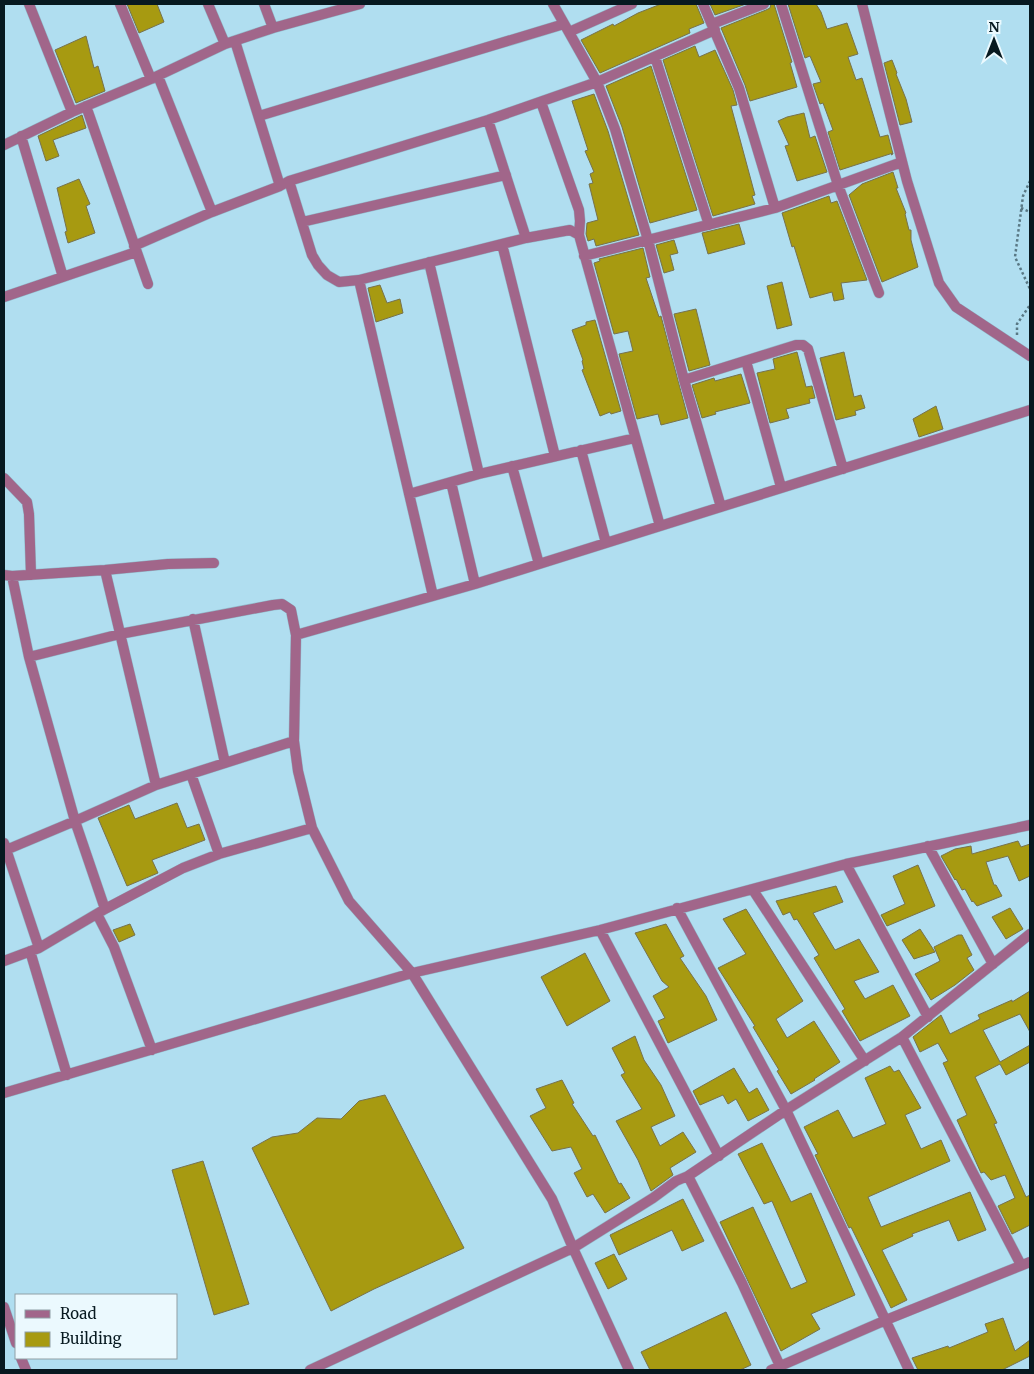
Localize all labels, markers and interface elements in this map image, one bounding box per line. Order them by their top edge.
north arrow [969,15,1019,65]
text: N [988,18,1000,36]
legend [15,1294,178,1359]
text: Road [60,1304,96,1323]
text: Building [60,1329,122,1348]

